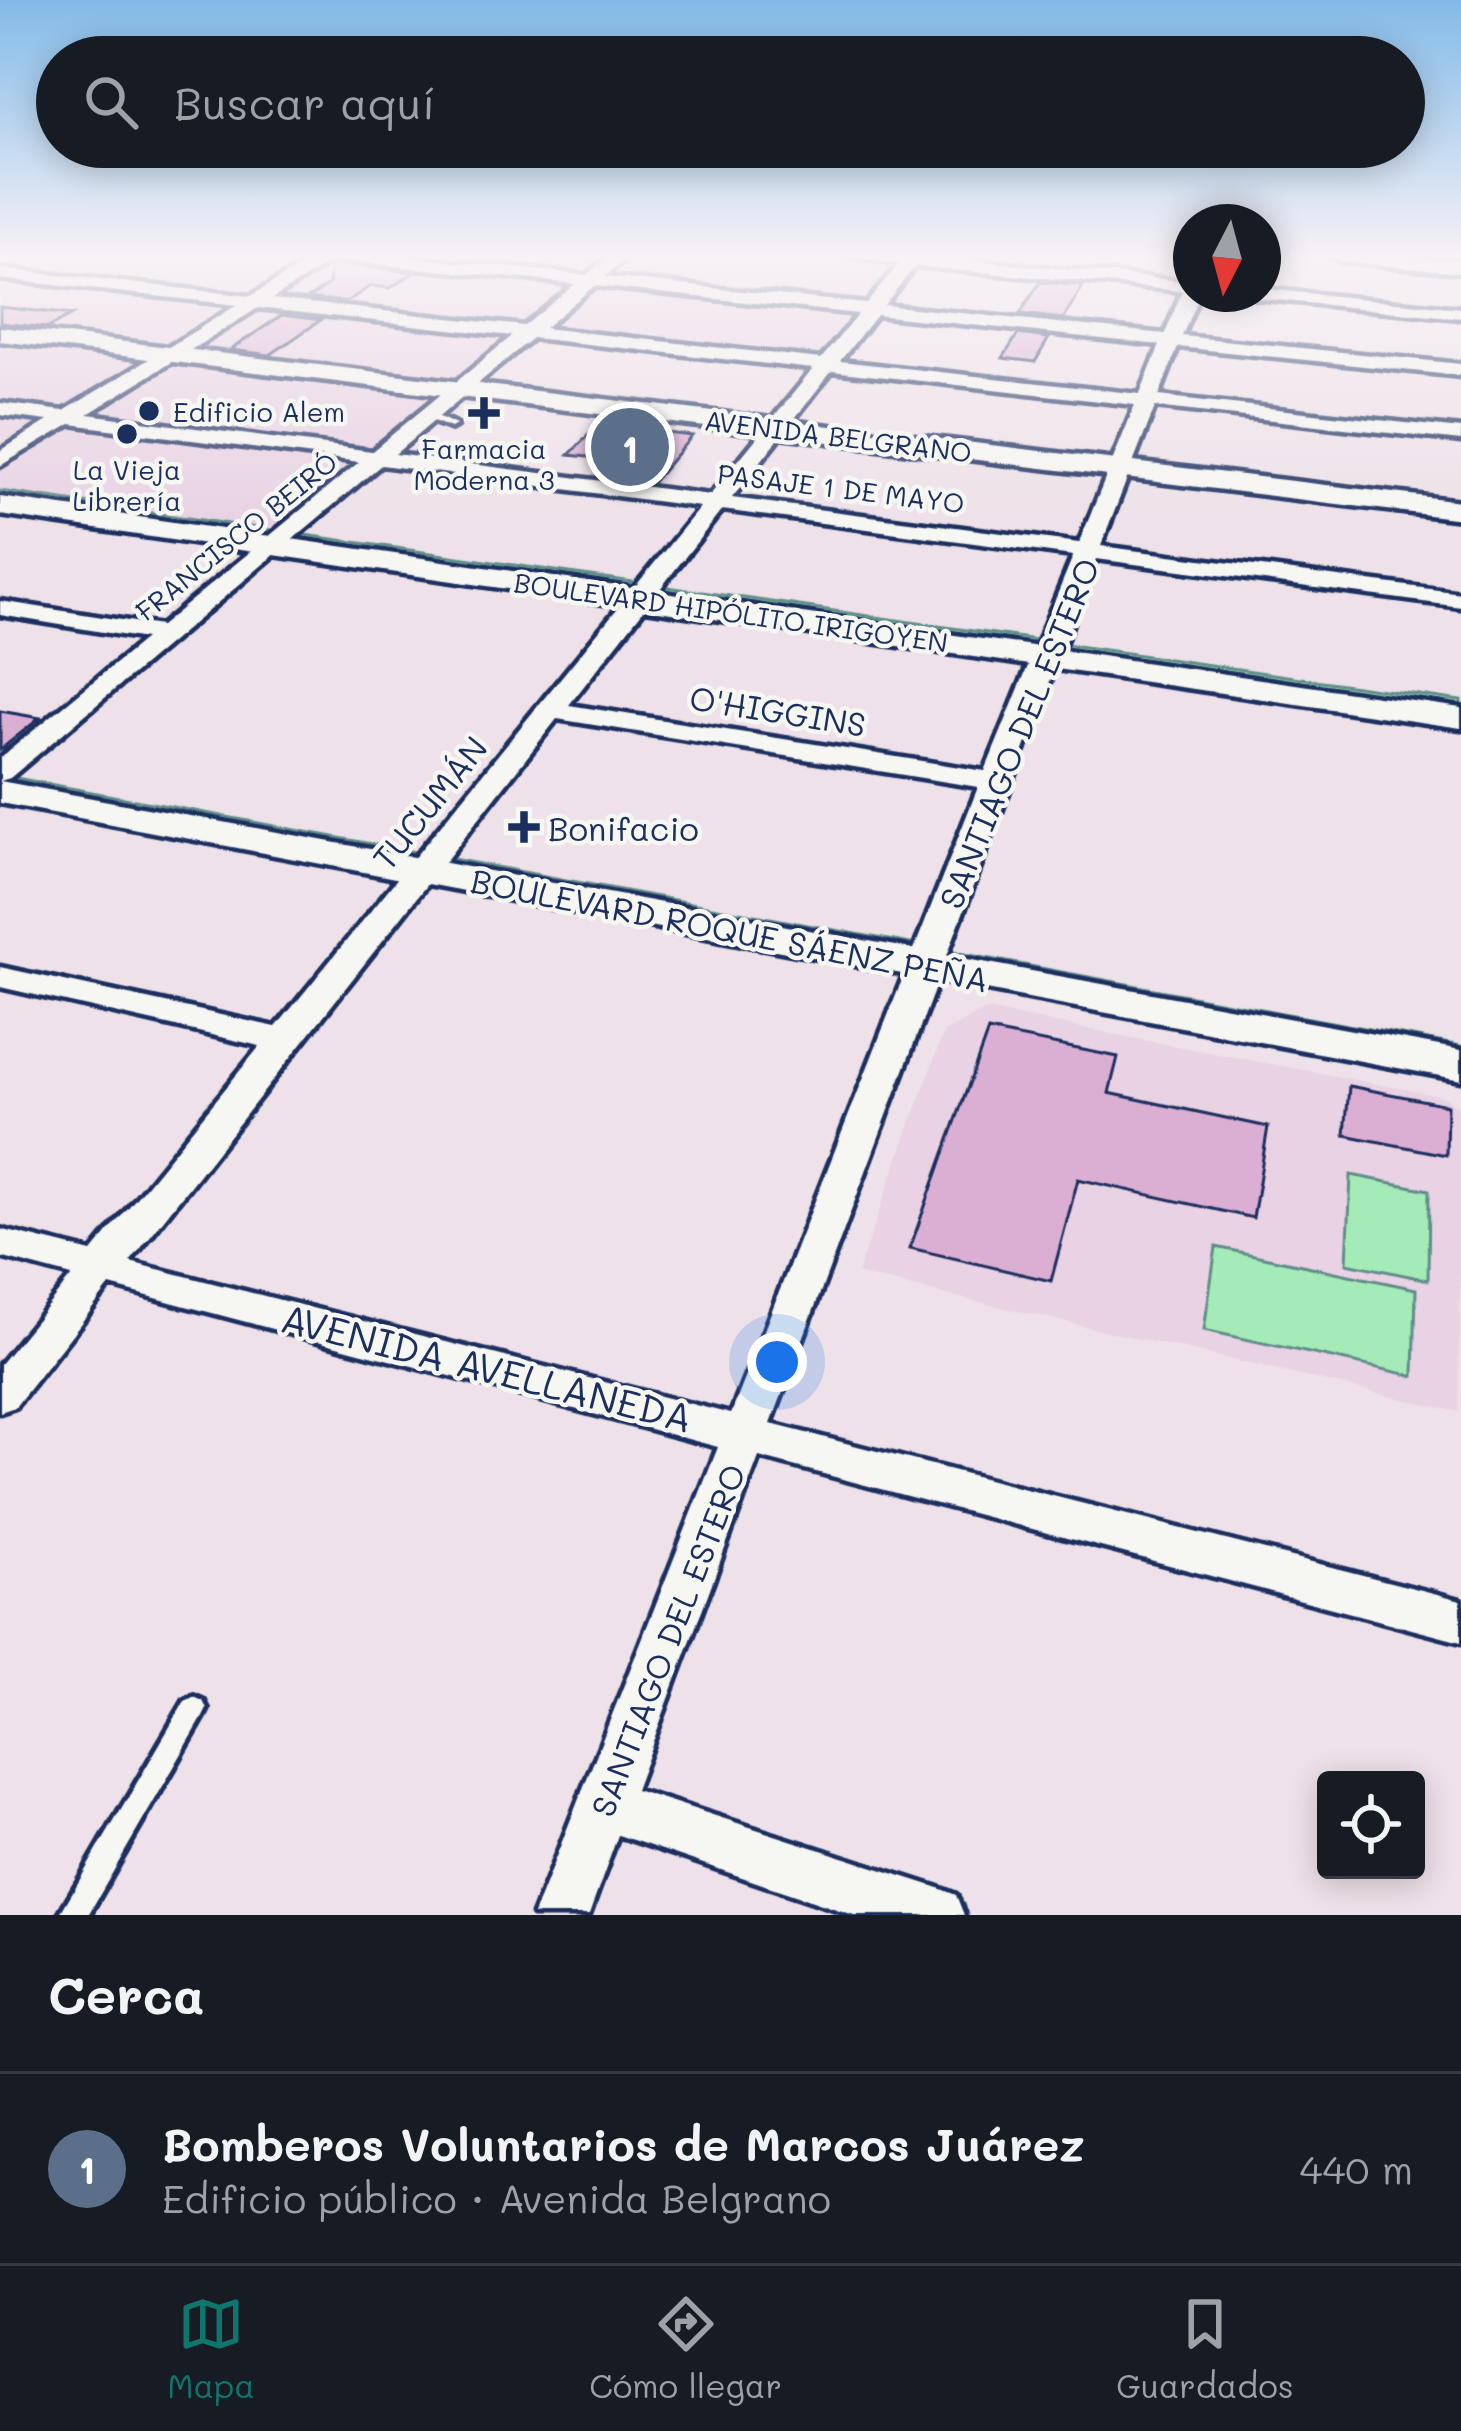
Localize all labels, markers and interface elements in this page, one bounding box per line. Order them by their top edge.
search box [36,36,1425,168]
icon: search [78,69,144,135]
text: Buscar aquí [174,73,436,131]
north arrow [1173,204,1281,312]
place label: Edificio Alem [173,394,345,429]
marker: Edificio Alem [136,398,162,424]
marker: Farmacia Moderna 3 [471,400,497,426]
pin: 1 [591,402,669,492]
street label: AVENIDA BELGRANO [702,402,974,470]
marker: La Vieja Librería [114,421,140,447]
place label: Farmacia Moderna 3 [413,431,555,497]
street label: FRANCISCO BEIRÓ [128,444,344,628]
place label: La Vieja Librería [73,452,181,518]
street label: PASAJE 1 DE MAYO [716,455,966,521]
street label: SANTIAGO DEL ESTERO [928,551,1108,915]
street label: BOULEVARD HIPÓLITO IRIGOYEN [512,564,950,660]
street label: O'HIGGINS [687,675,869,745]
street label: TUCUMÁN [362,727,496,877]
place label: Bonifacio [548,806,699,849]
marker: Bonifacio [511,814,537,840]
street label: BOULEVARD ROQUE SÁENZ PEÑA [467,858,993,1000]
street label: AVENIDA AVELLANEDA [276,1291,698,1443]
your location [747,1332,807,1392]
street label: SANTIAGO DEL ESTERO [580,1458,754,1822]
map controls [1317,1771,1425,1879]
button: locate [1317,1771,1425,1879]
text: Cerca [48,1960,205,2027]
text: Bomberos Voluntarios de Marcos Juárez [162,2114,1085,2172]
text: 1 [78,2143,96,2194]
text: 440 m [1300,2143,1413,2194]
text: Edificio público · Avenida Belgrano [162,2172,831,2223]
tab: Mapa [167,2291,255,2406]
tab: Cómo llegar [589,2291,782,2406]
tab: Guardados [1116,2291,1294,2406]

